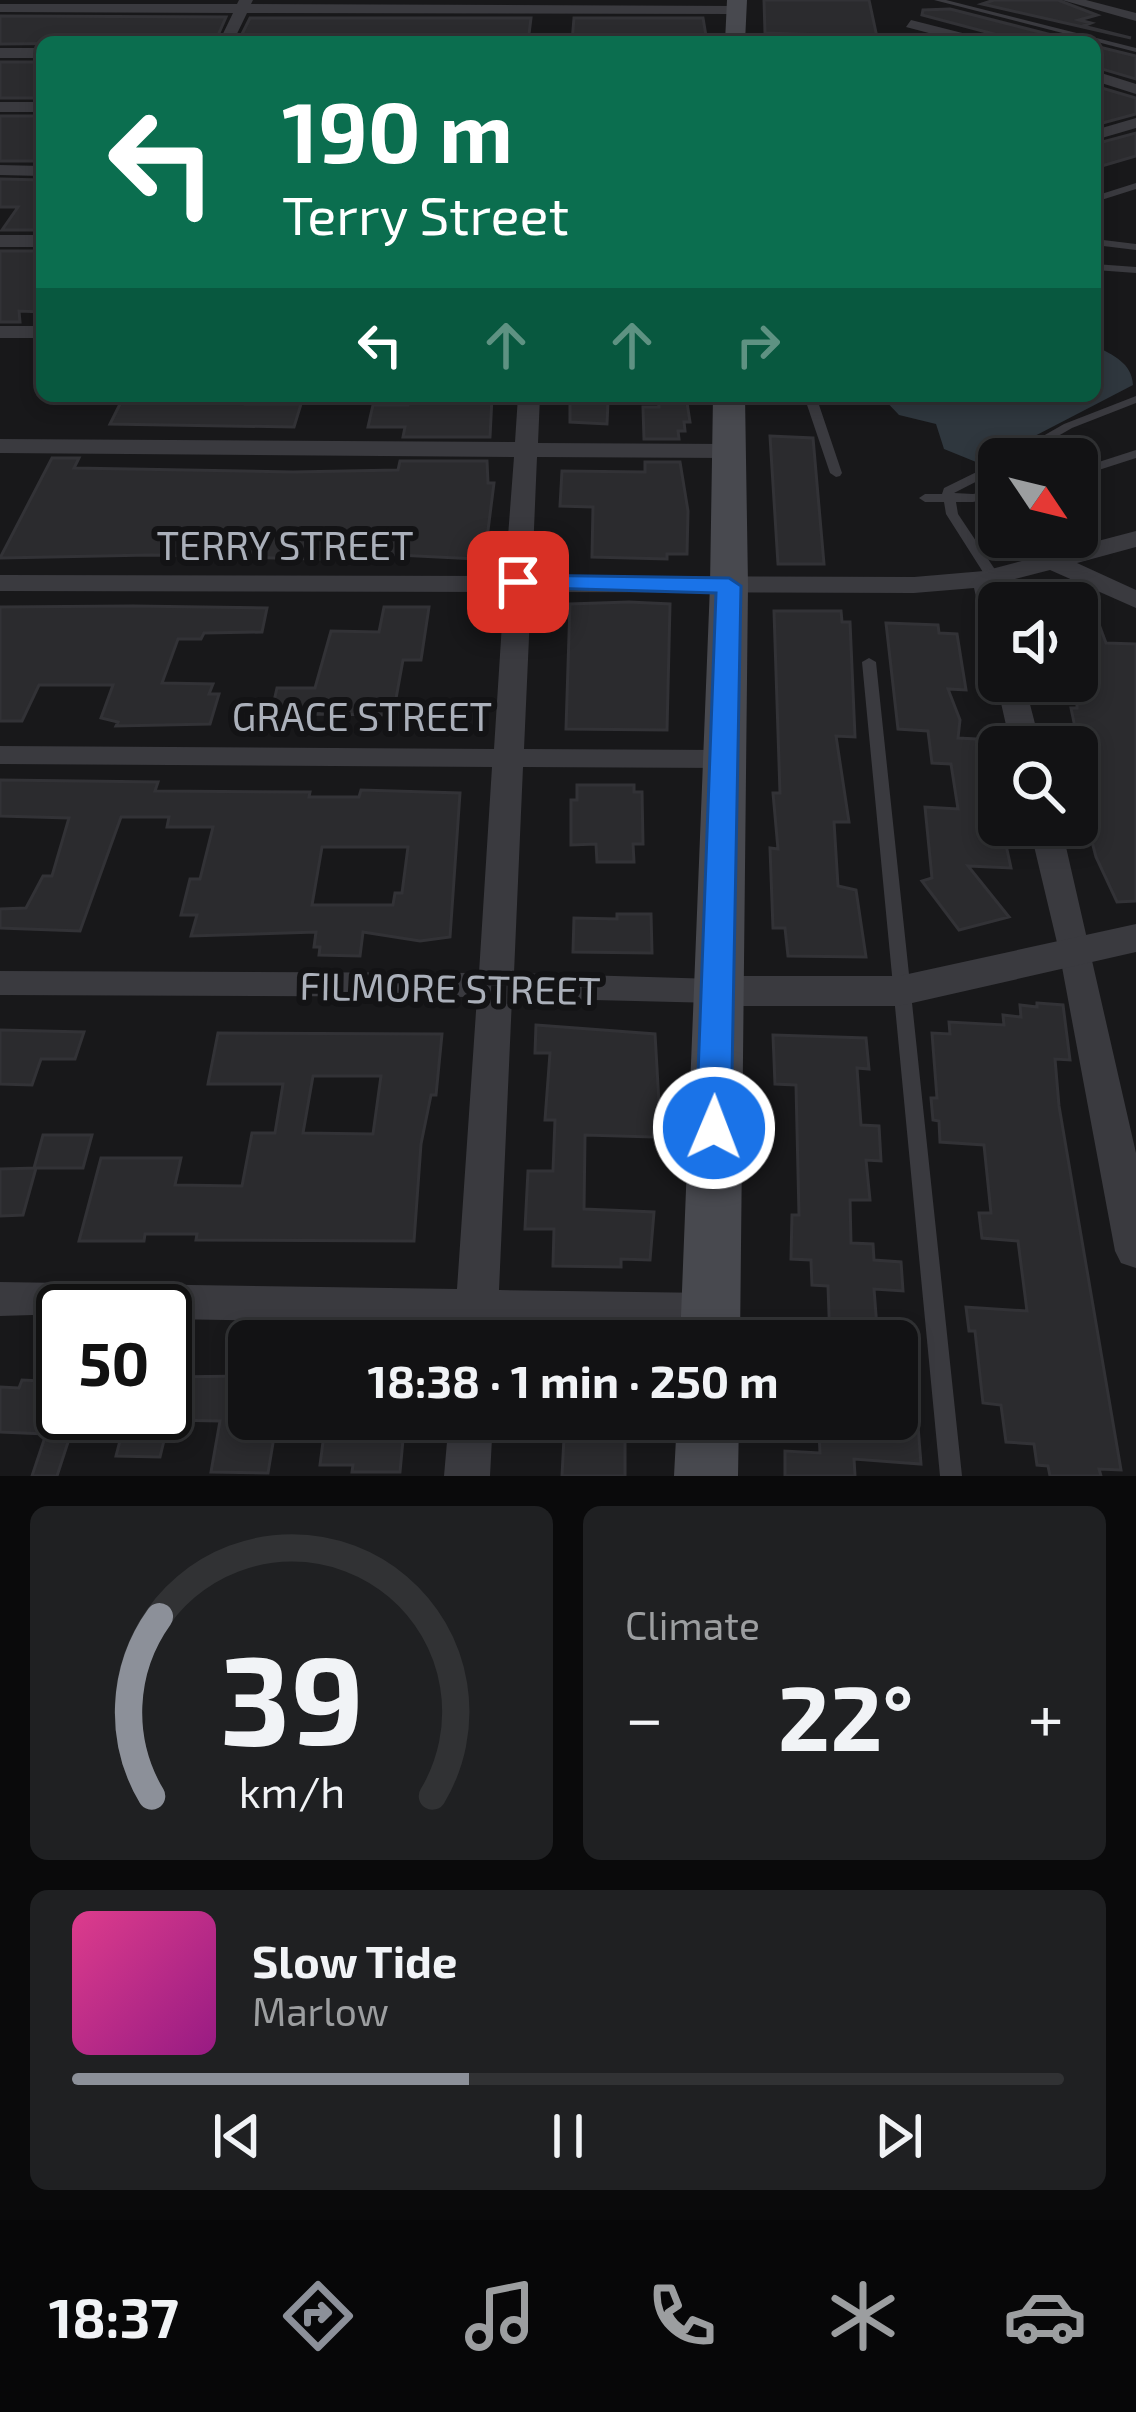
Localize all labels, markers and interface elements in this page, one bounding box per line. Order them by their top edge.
text: 190 m [282,79,513,180]
icon: left [84,84,240,240]
text: Terry Street [282,181,569,246]
icon: left [347,312,413,378]
icon: ahead [473,312,539,378]
icon: ahead [599,312,665,378]
icon: right [725,312,791,378]
north arrow [978,438,1098,558]
map controls [978,438,1098,846]
street label: TERRY STREET [156,521,414,568]
pin [467,531,569,633]
icon: arrive [485,549,551,615]
button: sound [978,582,1098,702]
street label: GRACE STREET [232,692,492,739]
button: search [978,726,1098,846]
street label: FILMORE STREET [299,961,601,1013]
position arrow [651,1065,777,1191]
speed limit sign: 50 [36,1284,192,1440]
text: 18:38 · 1 min · 250 m [367,1353,779,1407]
text: Climate [625,1601,760,1648]
text: 39 [219,1620,364,1770]
text: 22° [778,1661,913,1769]
text: − [625,1676,664,1755]
text: + [1028,1676,1064,1755]
text: km/h [238,1765,345,1817]
text: Slow Tide [252,1933,457,1987]
text: Marlow [252,1987,389,2034]
icon: previous [204,2103,270,2169]
icon: pause [535,2103,601,2169]
icon: next [866,2103,932,2169]
icon: directions [276,2274,360,2358]
icon: music [458,2274,542,2358]
icon: phone [640,2274,724,2358]
icon: climate [821,2274,905,2358]
icon: car [1003,2274,1087,2358]
text: 18:37 [49,2284,179,2349]

